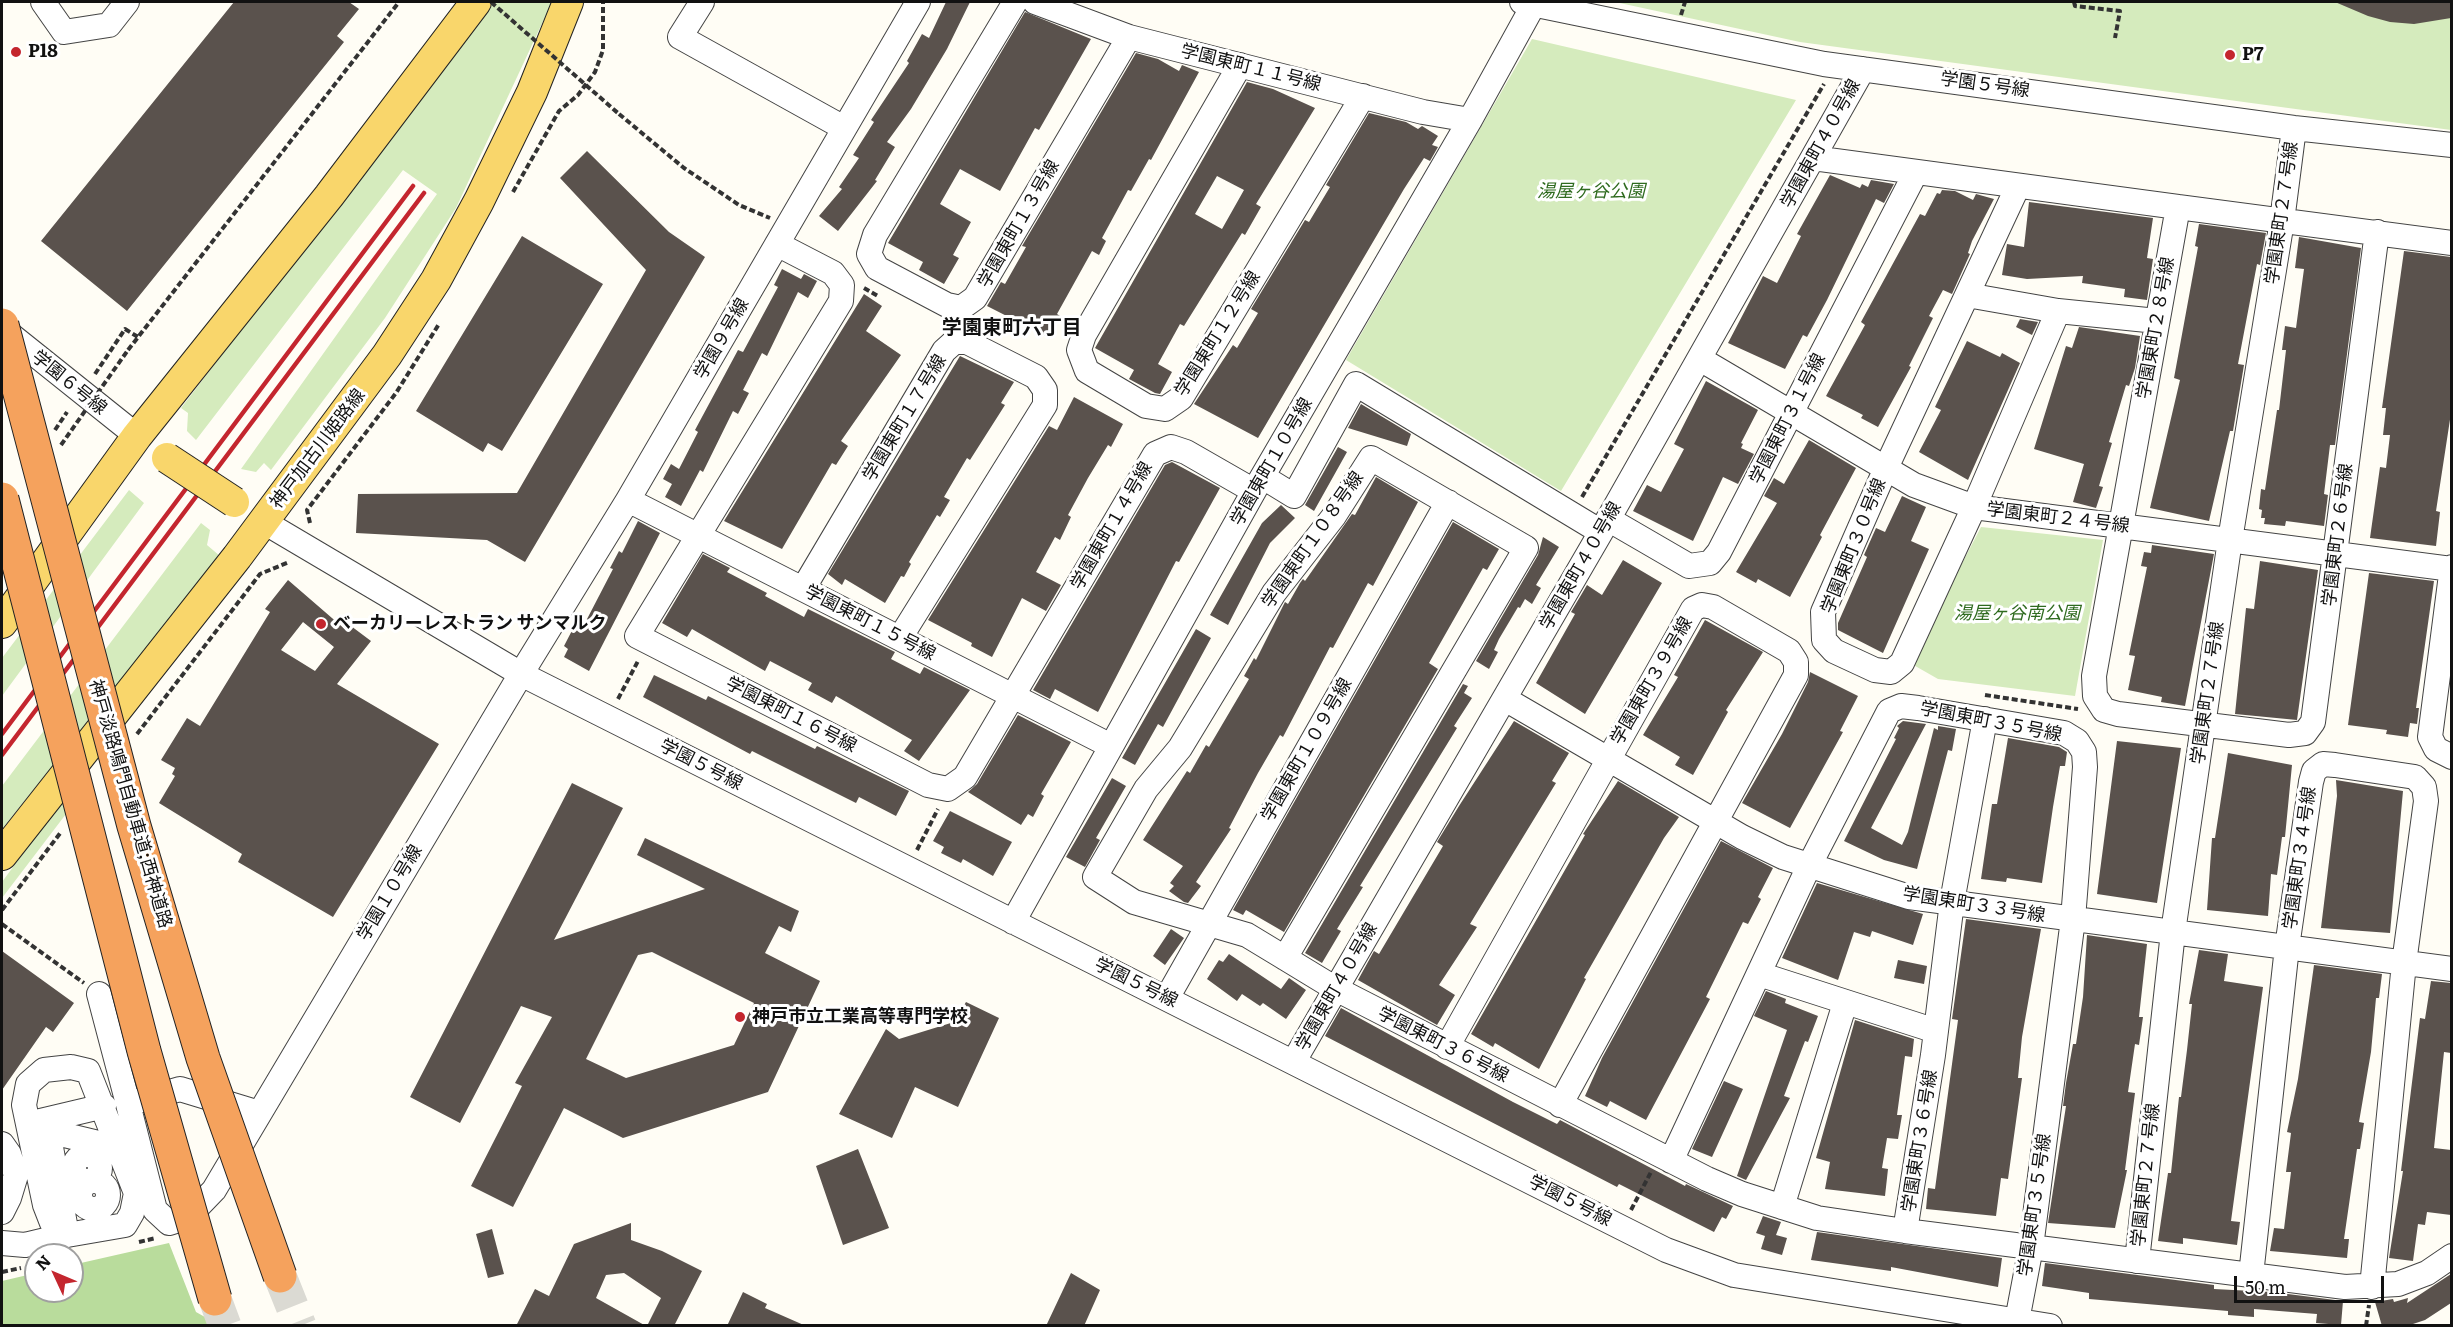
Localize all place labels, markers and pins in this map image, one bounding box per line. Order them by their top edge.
place label: P18 [28,41,58,63]
place label: P7 [2242,44,2264,66]
marker: P18 [9,45,23,59]
marker: P7 [2223,48,2237,62]
place label: ベーカリーレストラン サンマルク [333,613,607,635]
marker: ベーカリーレストラン サンマルク [314,617,328,631]
place label: 神戸市立工業高等専門学校 [752,1006,968,1028]
marker: 神戸市立工業高等専門学校 [733,1010,747,1024]

